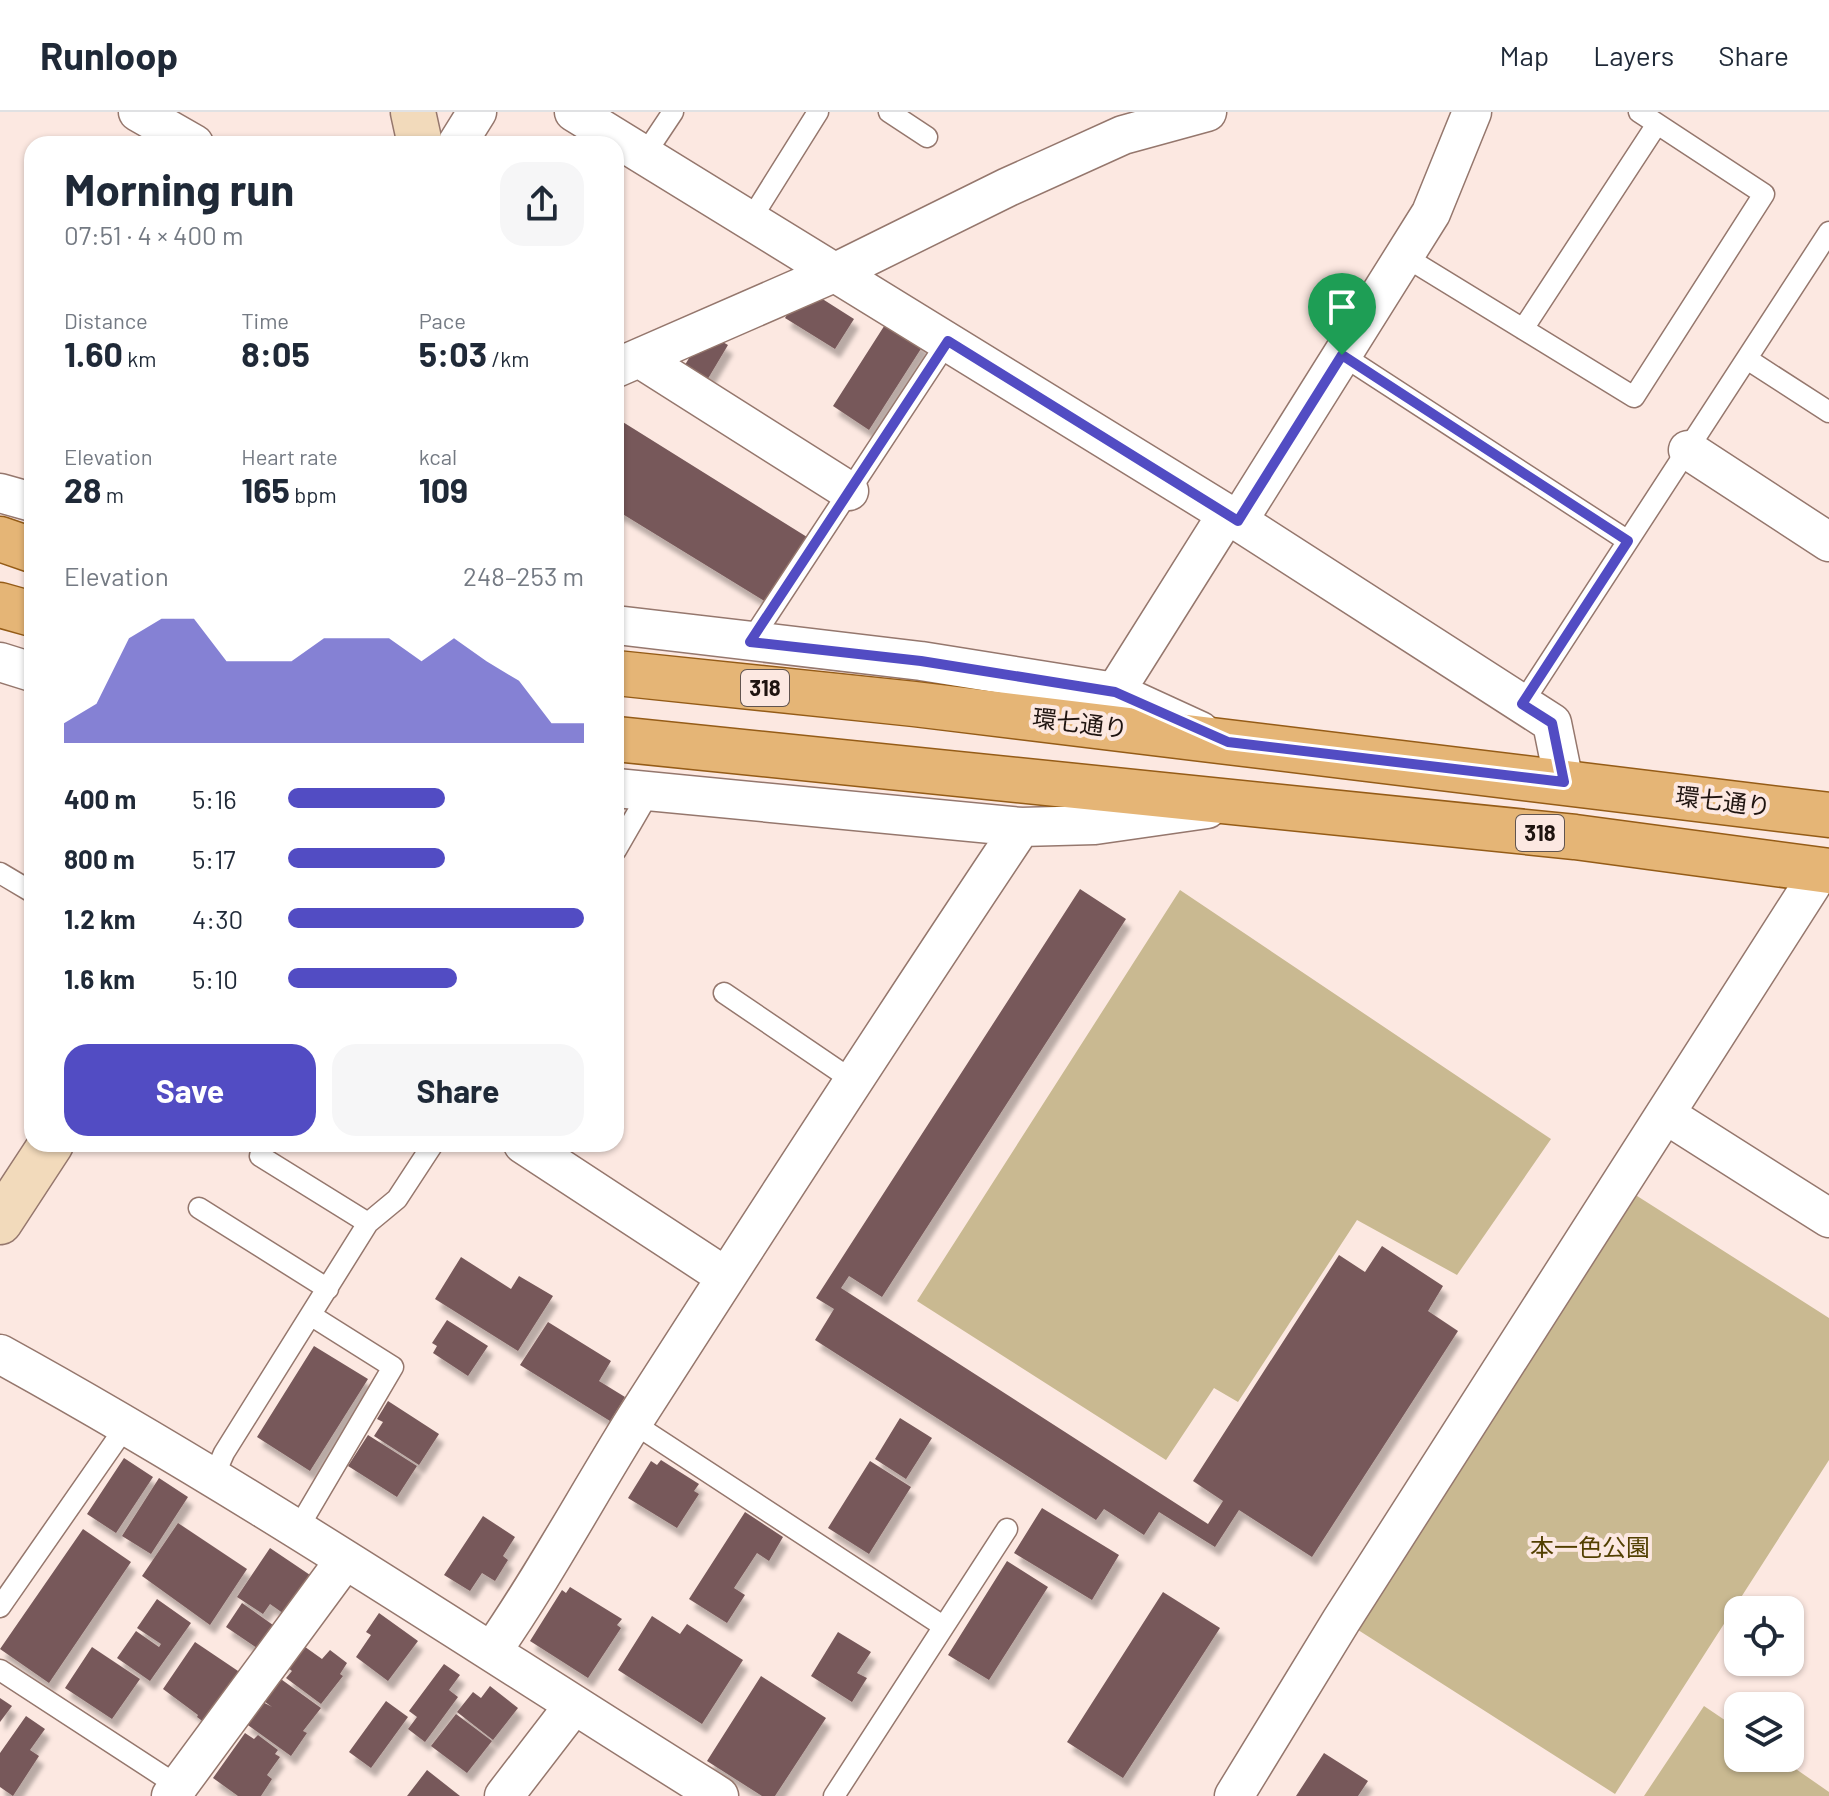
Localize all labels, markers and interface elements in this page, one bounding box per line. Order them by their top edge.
text: Runloop [40,32,178,78]
text: Map [1499,38,1549,72]
text: Layers [1593,38,1674,72]
text: Share [1718,38,1789,72]
text: Morning run [64,162,294,215]
button: share [500,162,584,246]
text: 07:51 · 4 × 400 m [64,219,244,250]
pin [1308,273,1376,355]
icon: arrive [1320,285,1364,329]
text: Distance [64,307,148,333]
text: Time [241,307,289,333]
text: Pace [419,307,466,333]
text: 1.60 [64,333,123,374]
text: 8:05 [241,333,310,374]
text: 5:03 [419,333,487,374]
text: km [123,345,156,371]
text: /km [487,345,530,371]
text: Elevation [64,443,153,469]
text: Heart rate [241,443,338,469]
text: kcal [419,443,457,469]
text: 28 [64,469,101,510]
text: 165 [241,469,290,510]
text: 109 [419,469,468,510]
text: m [101,481,124,507]
text: bpm [290,481,337,507]
text: Elevation [64,560,169,591]
text: 248–253 m [463,560,584,591]
road number: 318 [741,670,789,706]
street label: 環七通り [1031,702,1130,743]
street label: 環七通り [1674,780,1773,821]
text: 400 m [64,783,136,814]
text: 5:16 [192,783,237,814]
road number: 318 [1516,815,1564,851]
text: 800 m [64,843,135,874]
text: 5:17 [192,843,236,874]
text: 1.2 km [64,903,136,934]
text: 4:30 [192,903,243,934]
text: 1.6 km [64,963,135,994]
text: 5:10 [192,963,238,994]
button: Save [64,1044,316,1136]
button: Share [332,1044,584,1136]
park label: 本一色公園 [1530,1532,1650,1561]
map controls [1724,1596,1804,1772]
button: locate [1724,1596,1804,1676]
button: layers [1724,1692,1804,1772]

